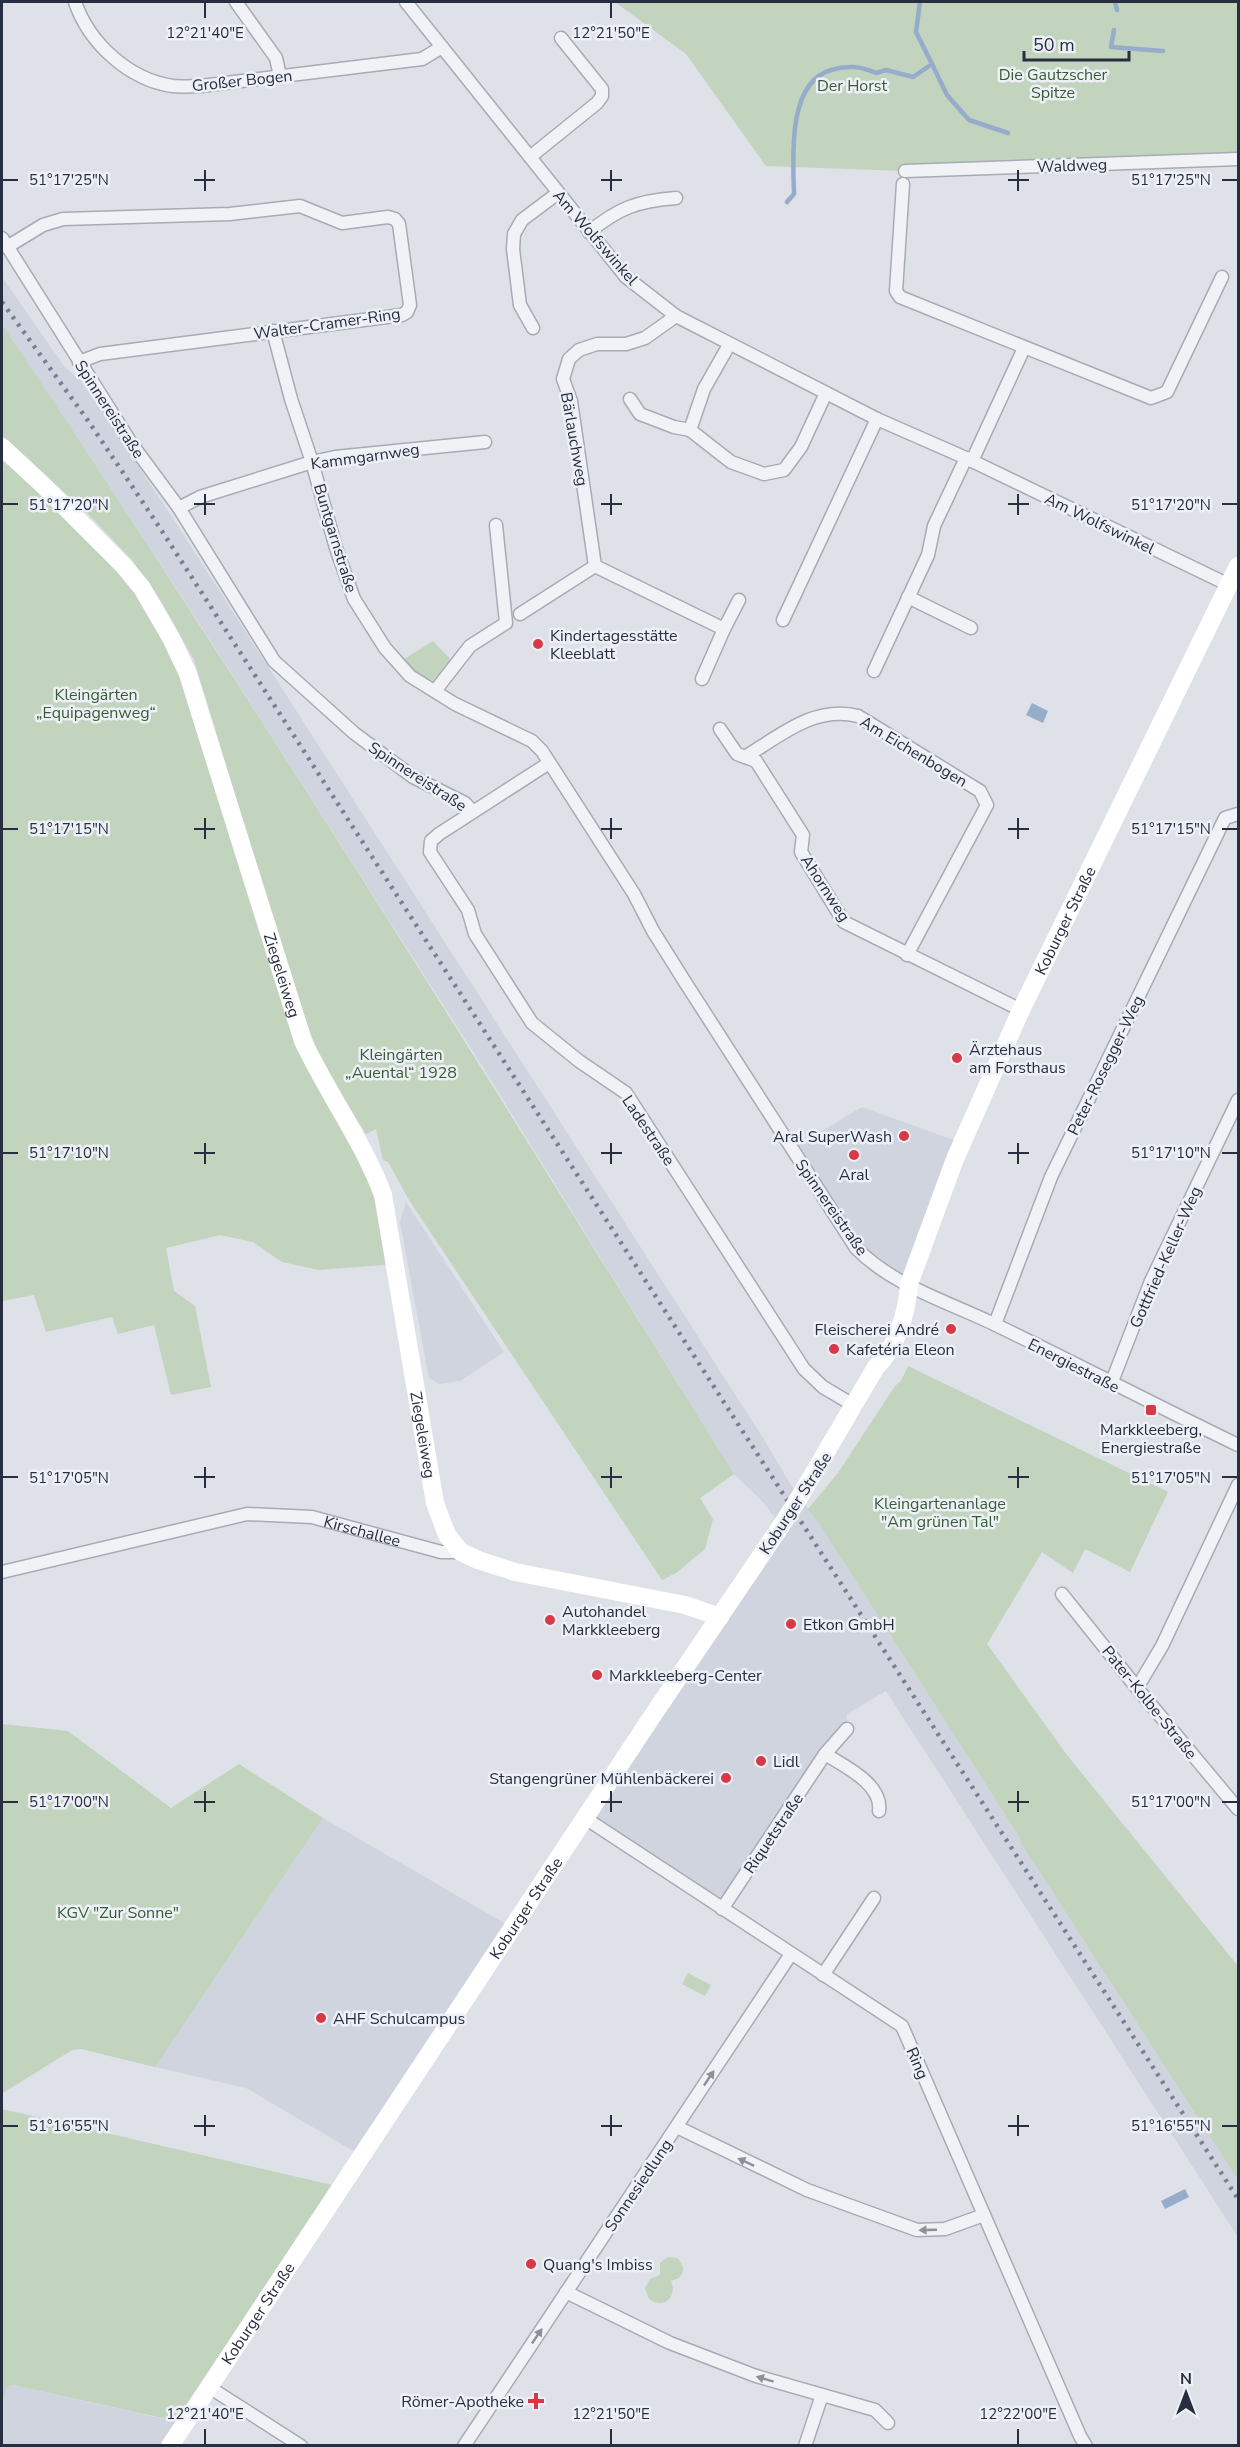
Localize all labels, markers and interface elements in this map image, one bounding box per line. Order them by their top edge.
text: 12°21'40"E [166,23,244,43]
text: 12°21'50"E [572,23,650,43]
scale bar [1024,24,1129,62]
text: 50 m [1033,33,1075,57]
park label: Die Gautzscher Spitze [999,64,1108,104]
street label: Großer Bogen [191,65,293,97]
park label: Der Horst [817,75,887,97]
street label: Waldweg [1036,154,1108,178]
text: 51°17'25"N [29,170,109,190]
text: 51°17'25"N [1131,170,1211,190]
street label: Am Wolfswinkel [548,185,643,290]
street label: Walter-Cramer-Ring [252,303,402,345]
street label: Spinnereistraße [69,356,149,463]
street label: Bärlauchweg [555,391,593,488]
street label: Kammgarnweg [309,438,421,476]
street label: Buntgarnstraße [308,481,362,595]
street label: Am Wolfswinkel [1041,488,1158,560]
text: 51°17'20"N [29,495,109,515]
text: 51°17'20"N [1131,495,1211,515]
place label: Kindertagesstätte Kleeblatt [550,625,678,665]
marker: Kindertagesstätte Kleeblatt [531,637,545,651]
park label: Kleingärten „Equipagenweg“ [36,684,156,724]
street label: Am Eichenbogen [856,711,971,793]
street label: Spinnereistraße [364,737,471,817]
text: 51°17'15"N [29,819,109,839]
text: 51°17'15"N [1131,819,1211,839]
street label: Ahornweg [795,851,855,926]
street label: Koburger Straße [1030,863,1102,979]
street label: Ziegeleiweg [258,930,305,1021]
street label: Peter-Rosegger-Weg [1062,992,1149,1139]
place label: Ärztehaus am Forsthaus [969,1039,1066,1079]
park label: Kleingärten „Auental“ 1928 [345,1044,457,1084]
marker: Ärztehaus am Forsthaus [950,1051,964,1065]
street label: Ladestraße [616,1091,680,1170]
place label: Aral SuperWash [773,1126,892,1148]
marker: Aral SuperWash [897,1129,911,1143]
text: 51°17'10"N [29,1143,109,1163]
text: 51°17'10"N [1131,1143,1211,1163]
marker: Aral [847,1148,861,1162]
street label: Spinnereistraße [790,1155,873,1260]
place label: Aral [839,1164,870,1186]
street label: Gottfried-Keller-Weg [1125,1183,1207,1332]
place label: Fleischerei André [814,1319,939,1341]
marker: Fleischerei André [944,1322,958,1336]
street label: Energiestraße [1024,1333,1123,1398]
place label: Kafetéria Eleon [846,1339,955,1361]
marker: Kafetéria Eleon [827,1342,841,1356]
street label: Ziegeleiweg [404,1390,441,1480]
marker: Markkleeberg, Energiestraße [1144,1403,1158,1417]
place label: Markkleeberg, Energiestraße [1100,1419,1202,1459]
street label: Koburger Straße [754,1448,837,1559]
text: 51°17'05"N [29,1468,109,1488]
text: 51°17'05"N [1131,1468,1211,1488]
park label: Kleingartenanlage "Am grünen Tal" [874,1493,1006,1533]
street label: Kirschallee [321,1511,403,1553]
place label: Autohandel Markkleeberg [562,1601,660,1641]
marker: Autohandel Markkleeberg [543,1613,557,1627]
place label: Etkon GmbH [803,1614,895,1636]
marker: Etkon GmbH [784,1617,798,1631]
street label: Pater-Kolbe-Straße [1097,1641,1202,1764]
place label: Markkleeberg-Center [609,1665,762,1687]
marker: Markkleeberg-Center [590,1668,604,1682]
place label: Lidl [773,1751,800,1773]
marker: Lidl [754,1754,768,1768]
place label: Stangengrüner Mühlenbäckerei [489,1768,714,1790]
marker: Stangengrüner Mühlenbäckerei [719,1771,733,1785]
street label: Riquetstraße [739,1789,809,1878]
text: 51°17'00"N [29,1792,109,1812]
text: 51°17'00"N [1131,1792,1211,1812]
street label: Koburger Straße [485,1853,568,1964]
park label: KGV "Zur Sonne" [57,1902,179,1924]
place label: AHF Schulcampus [333,2008,465,2030]
marker: AHF Schulcampus [314,2011,328,2025]
street label: Ring [901,2044,934,2083]
one-way arrow [703,2071,715,2087]
text: 51°16'55"N [29,2116,109,2136]
text: 51°16'55"N [1131,2116,1211,2136]
street label: Sonnesiedlung [600,2135,678,2236]
one-way arrow [738,2157,755,2166]
one-way arrow [919,2225,938,2234]
place label: Quang's Imbiss [543,2254,653,2276]
marker: Quang's Imbiss [524,2257,538,2271]
street label: Koburger Straße [217,2258,300,2369]
one-way arrow [531,2328,542,2344]
north arrow [1156,2363,1216,2423]
text: N [1180,2368,1192,2390]
one-way arrow [756,2374,774,2383]
place label: Römer-Apotheke [401,2391,524,2413]
marker: Römer-Apotheke [529,2394,543,2408]
text: 12°21'40"E [166,2404,244,2424]
text: 12°21'50"E [572,2404,650,2424]
text: 12°22'00"E [979,2404,1057,2424]

